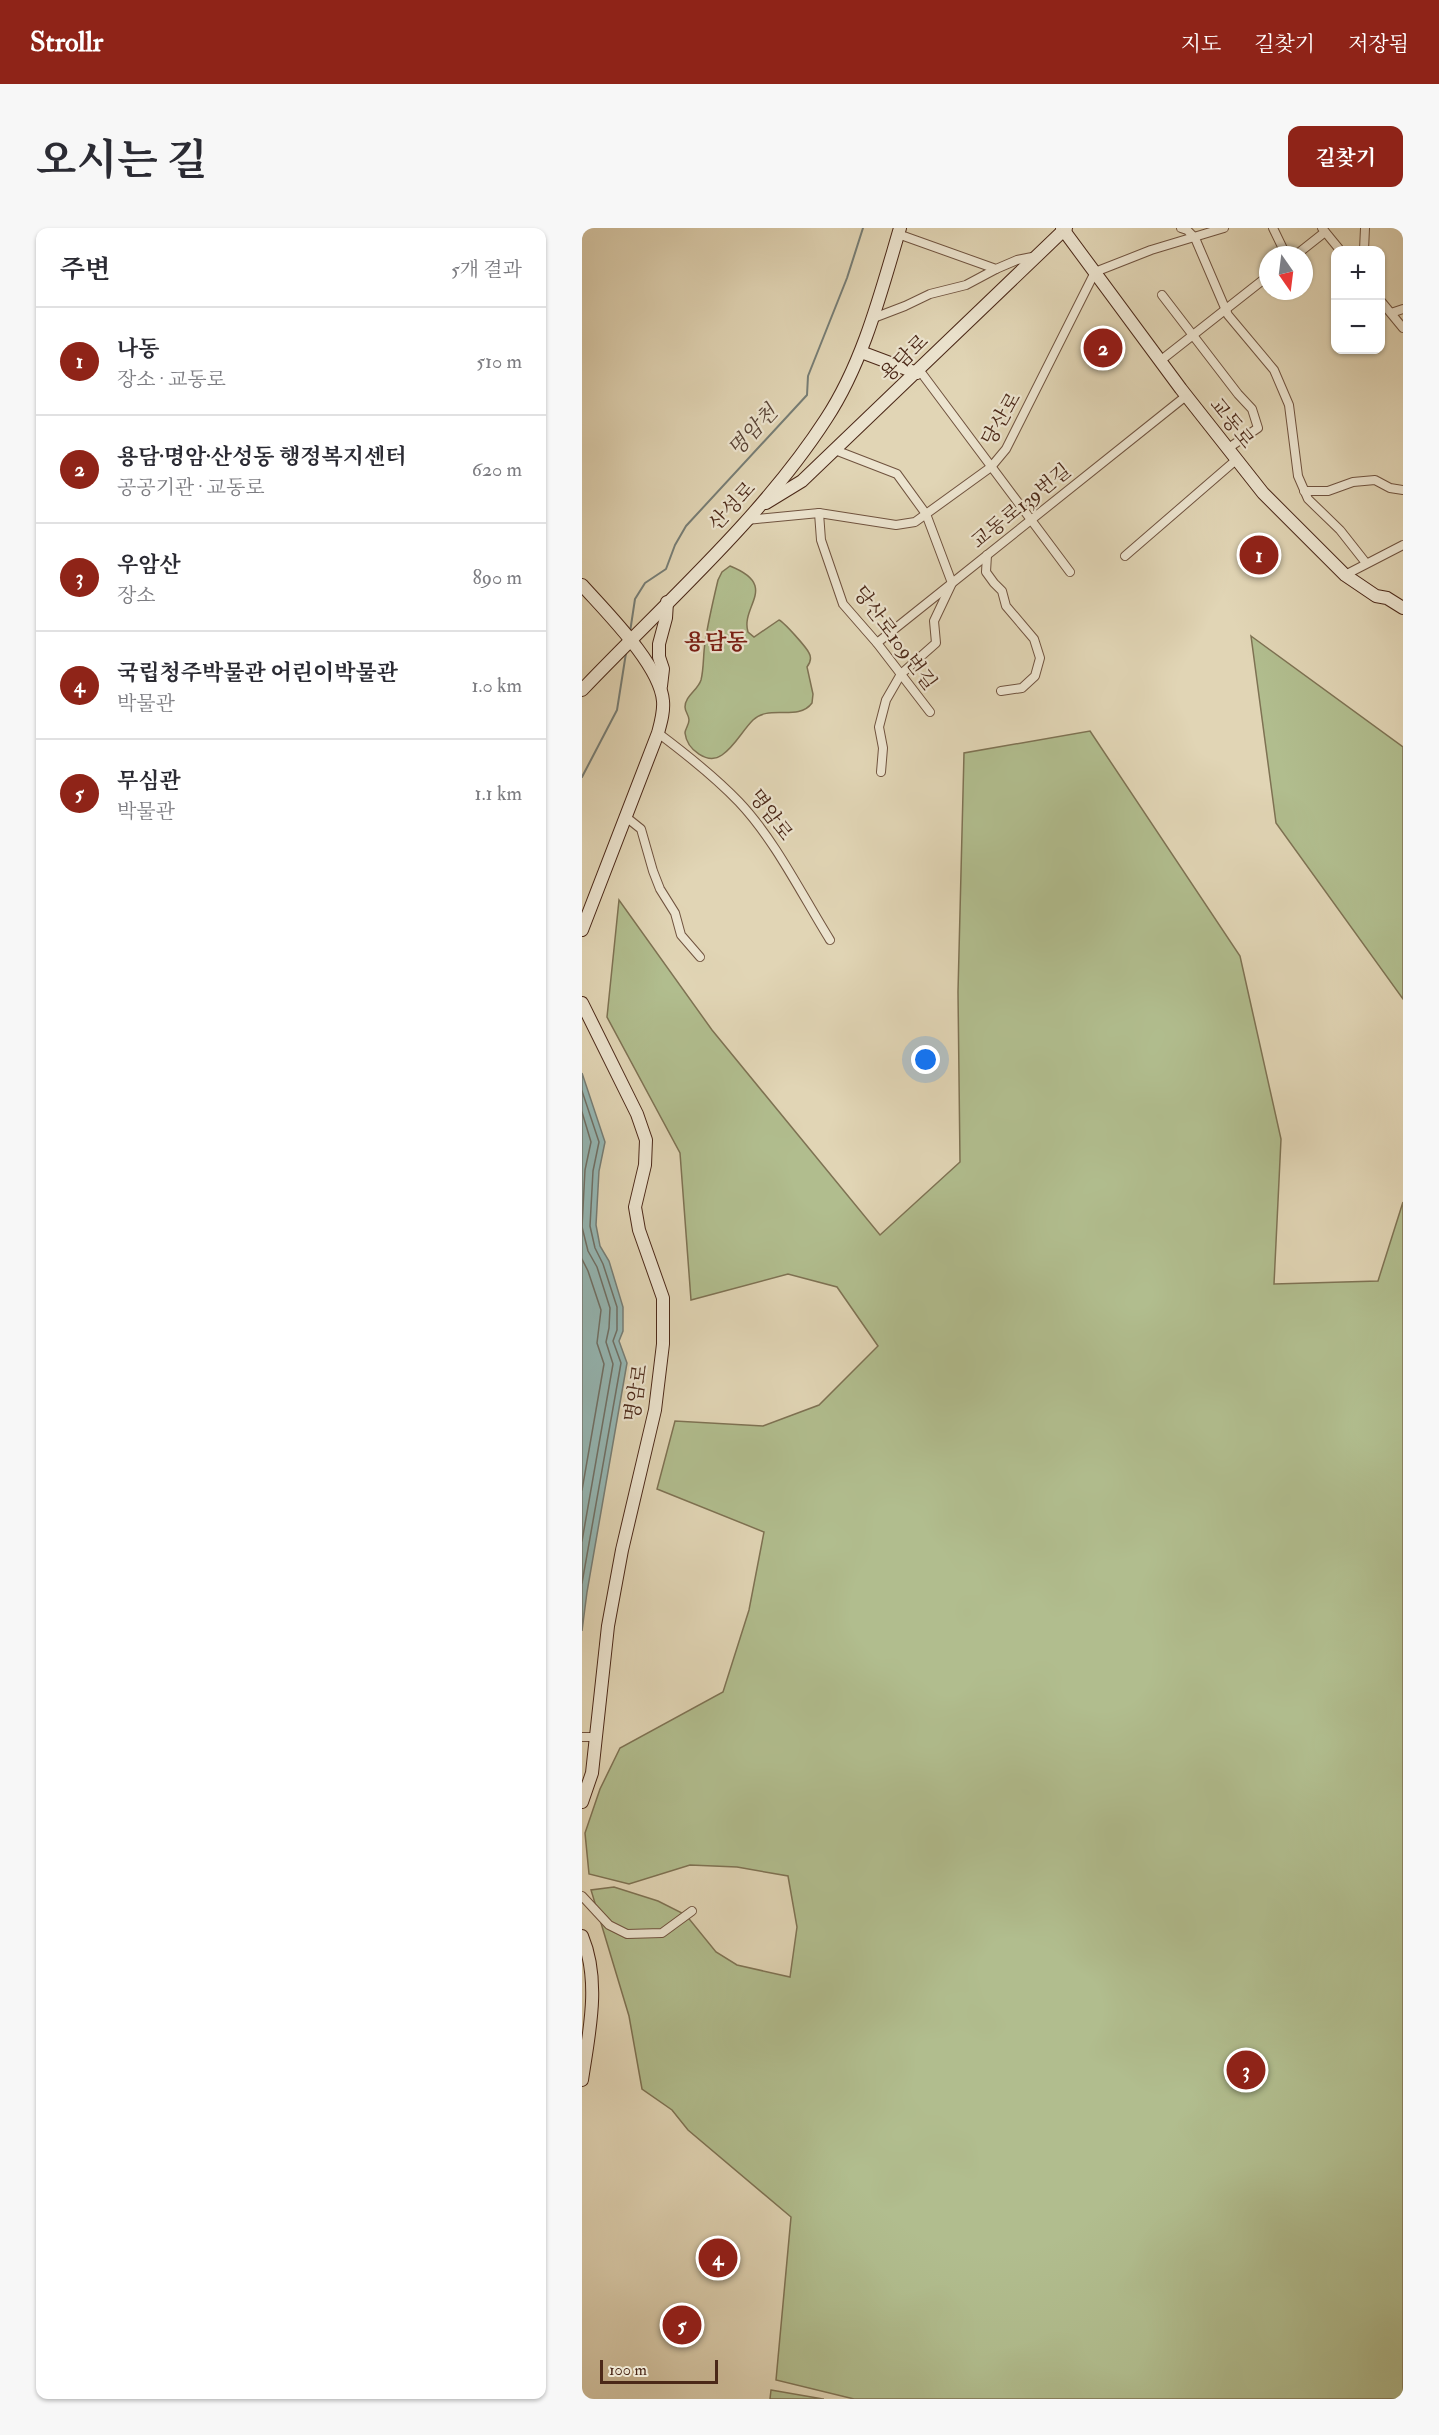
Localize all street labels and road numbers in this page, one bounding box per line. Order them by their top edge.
street label: 용담로 [874,329,934,387]
street label: 당산로 [976,388,1026,450]
street label: 교동로 [1204,392,1260,454]
street label: 교동로139번길 [966,458,1076,554]
street label: 산성로 [703,476,761,536]
street label: 당산로109번길 [848,581,942,695]
street label: 명암로 [744,784,798,846]
street label: 명암로 [619,1362,653,1424]

